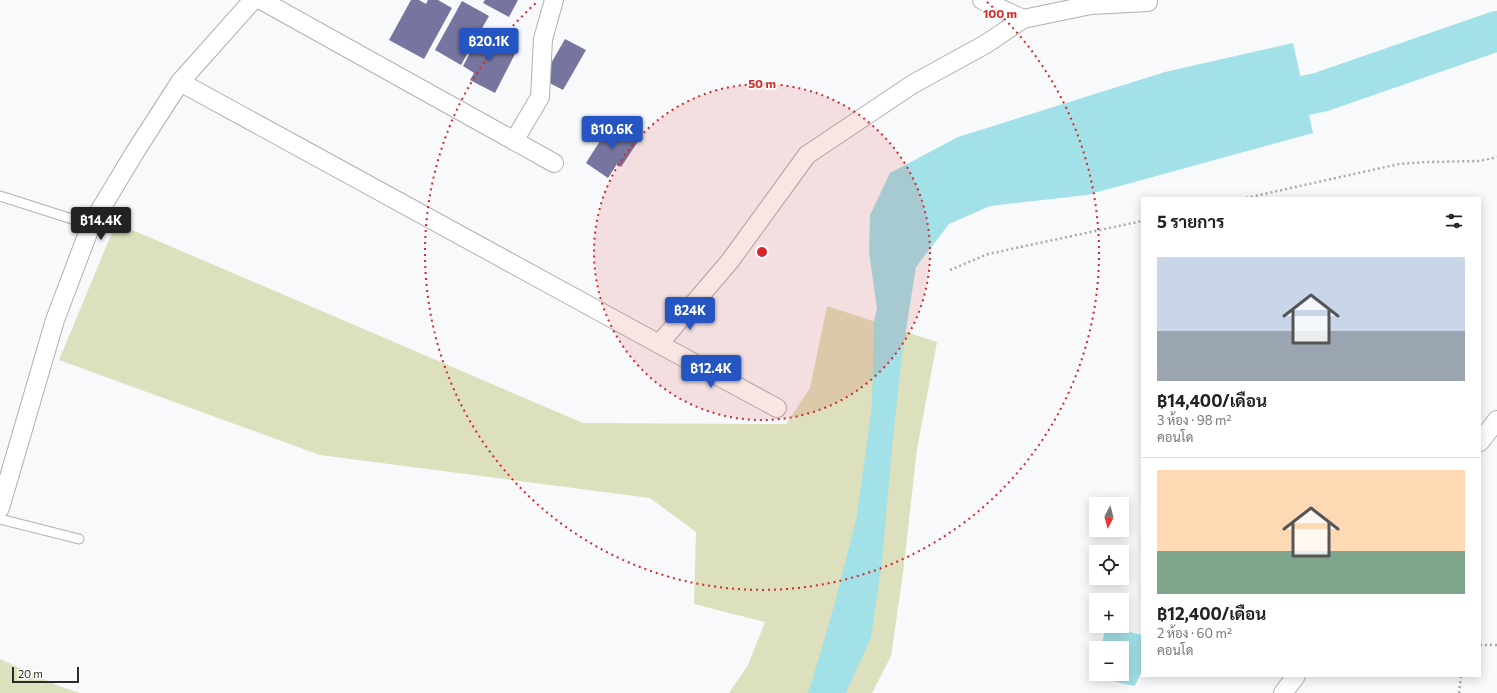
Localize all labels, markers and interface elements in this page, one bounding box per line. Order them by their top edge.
text: 100 m [983,6,1017,20]
pin: ฿20.1K [456,28,522,62]
text: ฿20.1K [468,33,510,49]
text: 50 m [748,76,776,90]
pin: ฿10.6K [579,116,645,150]
text: ฿10.6K [591,121,633,137]
pin: ฿14.4K [68,207,134,241]
icon: filters [1443,210,1465,232]
text: 5 รายการ [1157,211,1225,232]
text: ฿14.4K [80,212,122,228]
centre of rings [755,245,769,259]
icon: home [1275,283,1347,355]
pin: ฿24K [666,297,714,331]
text: ฿24K [674,302,706,318]
pin: ฿12.4K [678,355,744,389]
text: ฿12.4K [690,360,732,376]
text: ฿14,400/เดือน [1157,390,1267,411]
text: 3 ห้อง · 98 m² [1157,412,1232,428]
text: คอนโด [1157,429,1193,445]
icon: home [1275,496,1347,568]
north arrow [1089,497,1129,537]
map controls [1089,497,1129,681]
button: locate [1089,545,1129,585]
button: + [1089,593,1129,633]
text: ฿12,400/เดือน [1157,603,1266,624]
text: 2 ห้อง · 60 m² [1157,625,1232,641]
button: − [1089,641,1129,681]
text: คอนโด [1157,642,1193,658]
scale bar [12,665,79,684]
text: 20 m [18,667,43,680]

